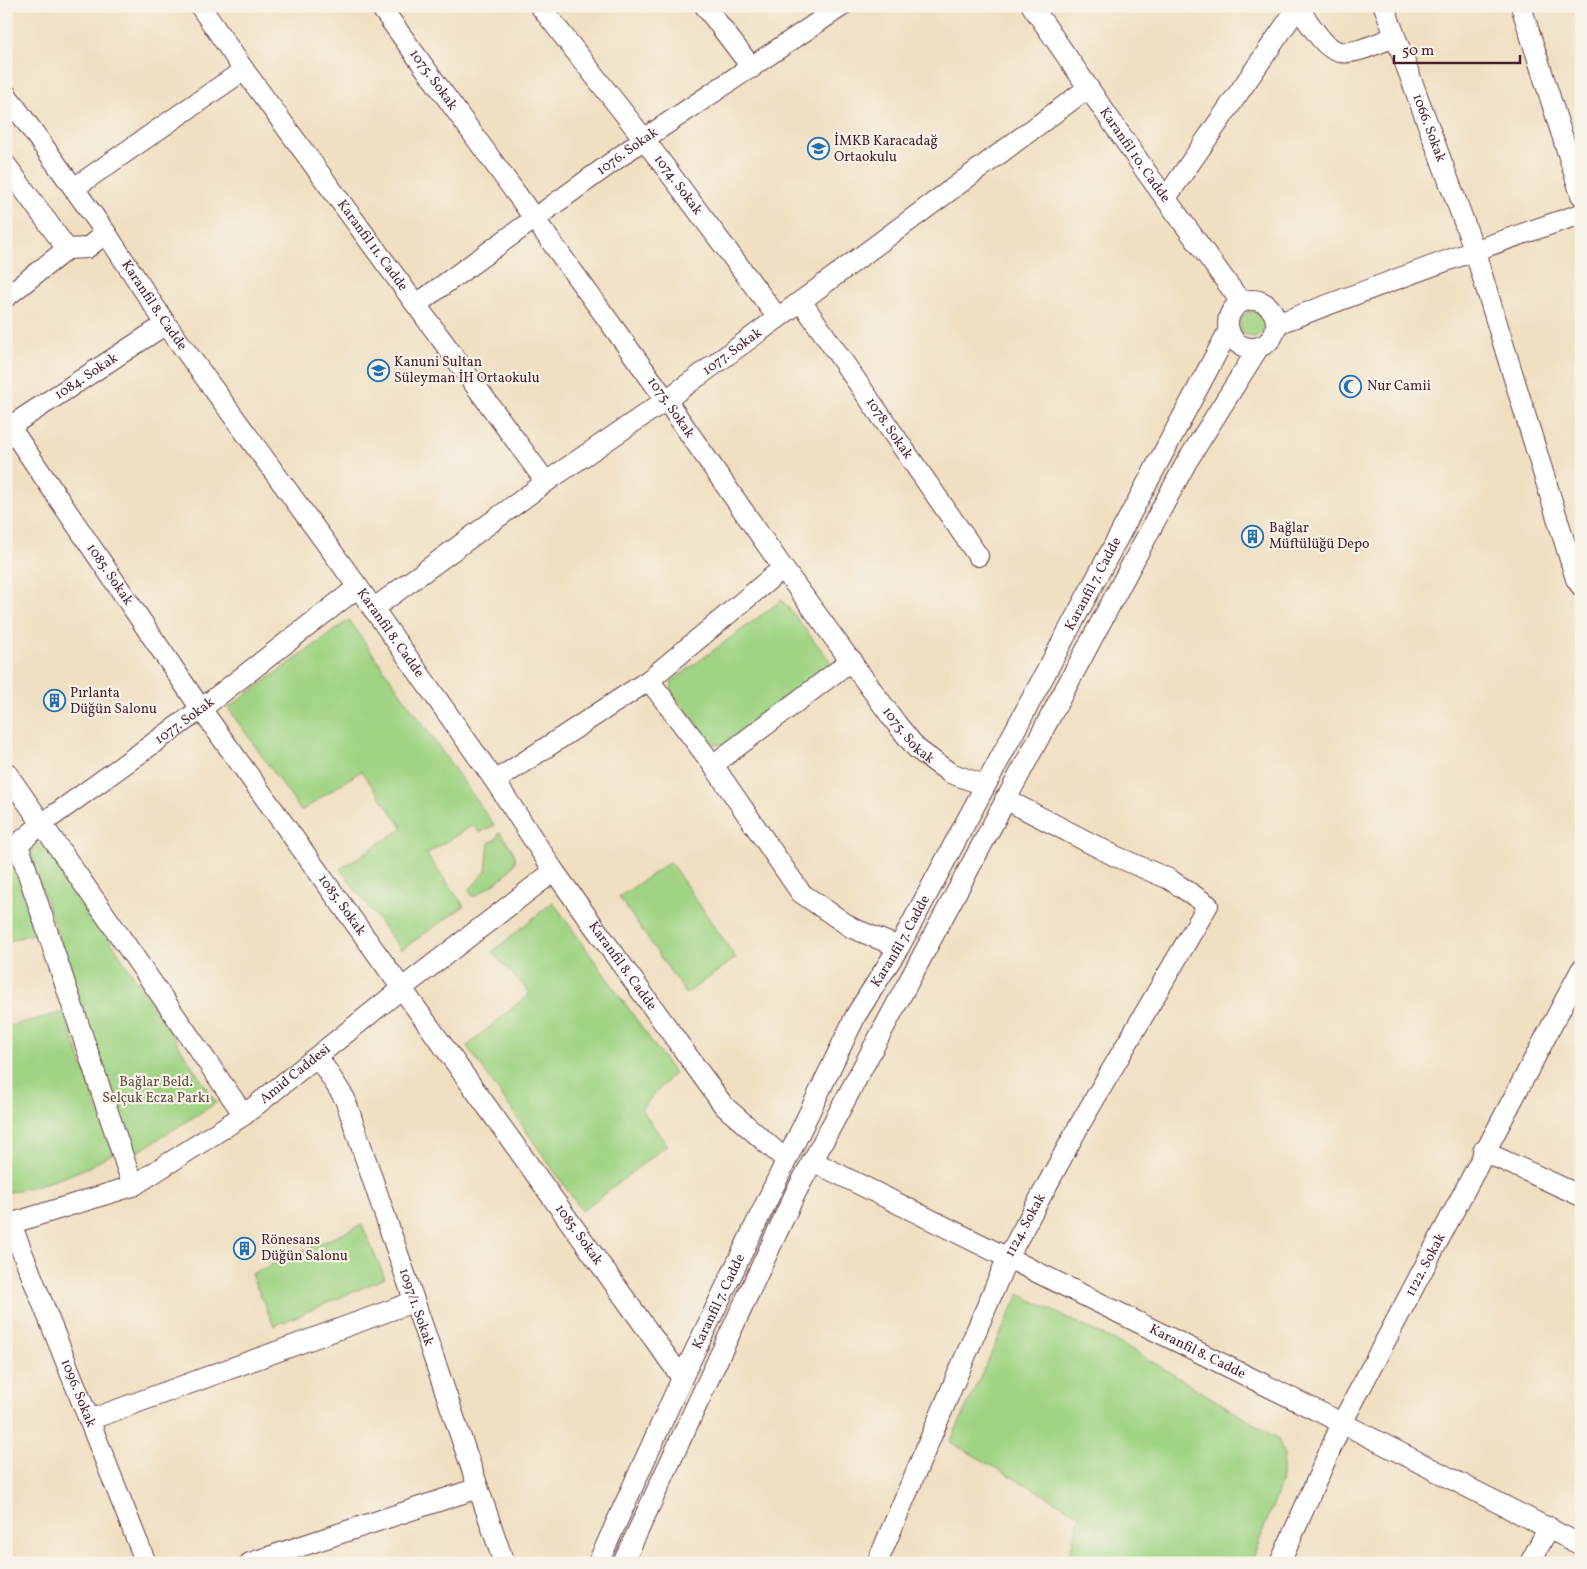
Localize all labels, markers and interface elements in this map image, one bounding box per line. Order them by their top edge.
scale bar [1394,32,1521,64]
text: 50 m [1402,41,1434,62]
street label: 1075. Sokak [405,45,462,114]
street label: 1066. Sokak [1408,91,1451,165]
street label: Karanfil 10. Cadde [1095,104,1175,207]
street label: 1076. Sokak [593,123,662,180]
place label: İMKB Karacadağ Ortaokulu [834,132,938,167]
school or university icon: İMKB Karacadağ Ortaokulu [806,137,830,161]
street label: 1074. Sokak [649,151,707,219]
street label: Karanfil 11. Cadde [333,196,413,295]
street label: Karanfil 8. Cadde [117,256,192,354]
street label: 1077. Sokak [699,323,766,380]
street label: 1084. Sokak [51,348,122,404]
place label: Kanuni Sultan Süleyman İH Ortaokulu [394,353,540,388]
school or university icon: Kanuni Sultan Süleyman İH Ortaokulu [366,358,390,382]
street label: 1075. Sokak [643,373,699,442]
mosque icon: Nur Camii [1339,374,1363,398]
place label: Nur Camii [1367,377,1431,396]
street label: 1078. Sokak [861,394,918,463]
place label: Bağlar Müftülüğü Depo [1269,519,1369,554]
building icon: Bağlar Müftülüğü Depo [1241,524,1265,548]
street label: Karanfil 7. Cadde [1060,533,1126,634]
street label: 1085. Sokak [82,540,138,609]
street label: Karanfil 8. Cadde [352,584,429,682]
place label: Pırlanta Düğün Salonu [70,684,157,719]
building icon: Pırlanta Düğün Salonu [42,689,66,713]
street label: 1077. Sokak [151,692,219,749]
street label: 1075. Sokak [878,703,939,768]
street label: 1085. Sokak [313,871,371,940]
street label: Karanfil 7. Cadde [866,891,935,991]
street label: Karanfil 8. Cadde [584,918,661,1014]
street label: Amid Caddesi [256,1040,334,1108]
park label: Bağlar Beld. Selçuk Ecza Parkı [102,1073,210,1108]
street label: 1124. Sokak [1000,1190,1050,1260]
street label: 1085. Sokak [550,1200,608,1269]
street label: 1122. Sokak [1401,1229,1450,1300]
place label: Rönesans Düğün Salonu [261,1231,348,1266]
building icon: Rönesans Düğün Salonu [233,1236,257,1260]
street label: Karanfil 7. Cadde [688,1250,750,1352]
street label: 1097/1. Sokak [394,1266,439,1349]
street label: Karanfil 8. Cadde [1146,1320,1249,1384]
street label: 1096. Sokak [56,1356,101,1431]

